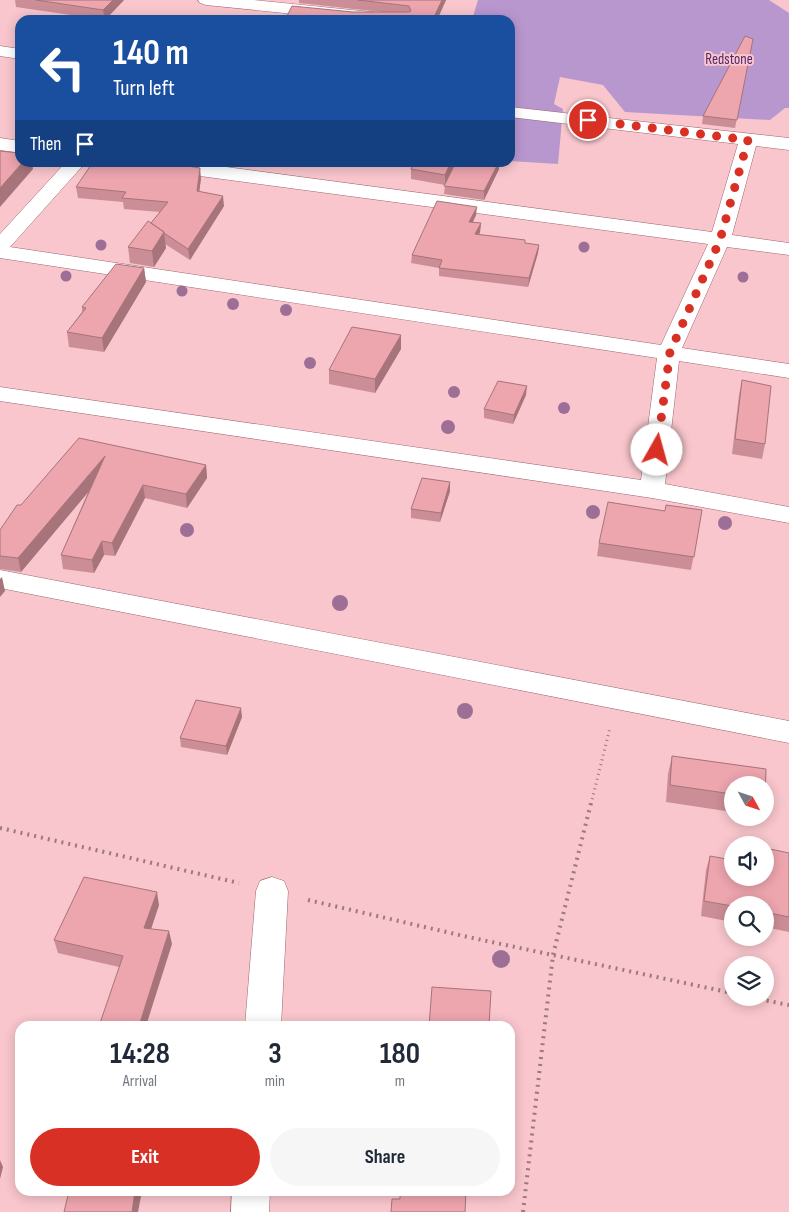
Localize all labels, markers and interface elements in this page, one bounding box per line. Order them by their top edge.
text: 140 m [113,32,189,75]
icon: left [30,35,95,100]
park label: Redstone [705,50,753,69]
text: Turn left [113,75,175,102]
pin [567,99,609,141]
icon: arrive [574,106,602,134]
icon: arrive [71,130,99,158]
text: Then [30,133,61,156]
position arrow [630,423,682,475]
north arrow [724,776,774,826]
map controls [724,776,774,1006]
button: sound [724,836,774,886]
button: search [724,896,774,946]
button: layers [724,956,774,1006]
text: 14:28 [110,1036,170,1072]
text: 3 [268,1036,282,1072]
text: 180 [380,1036,420,1072]
text: Arrival [123,1072,157,1091]
text: min [265,1072,285,1091]
text: m [395,1072,405,1091]
button: Exit [30,1128,260,1186]
button: Share [270,1128,500,1186]

